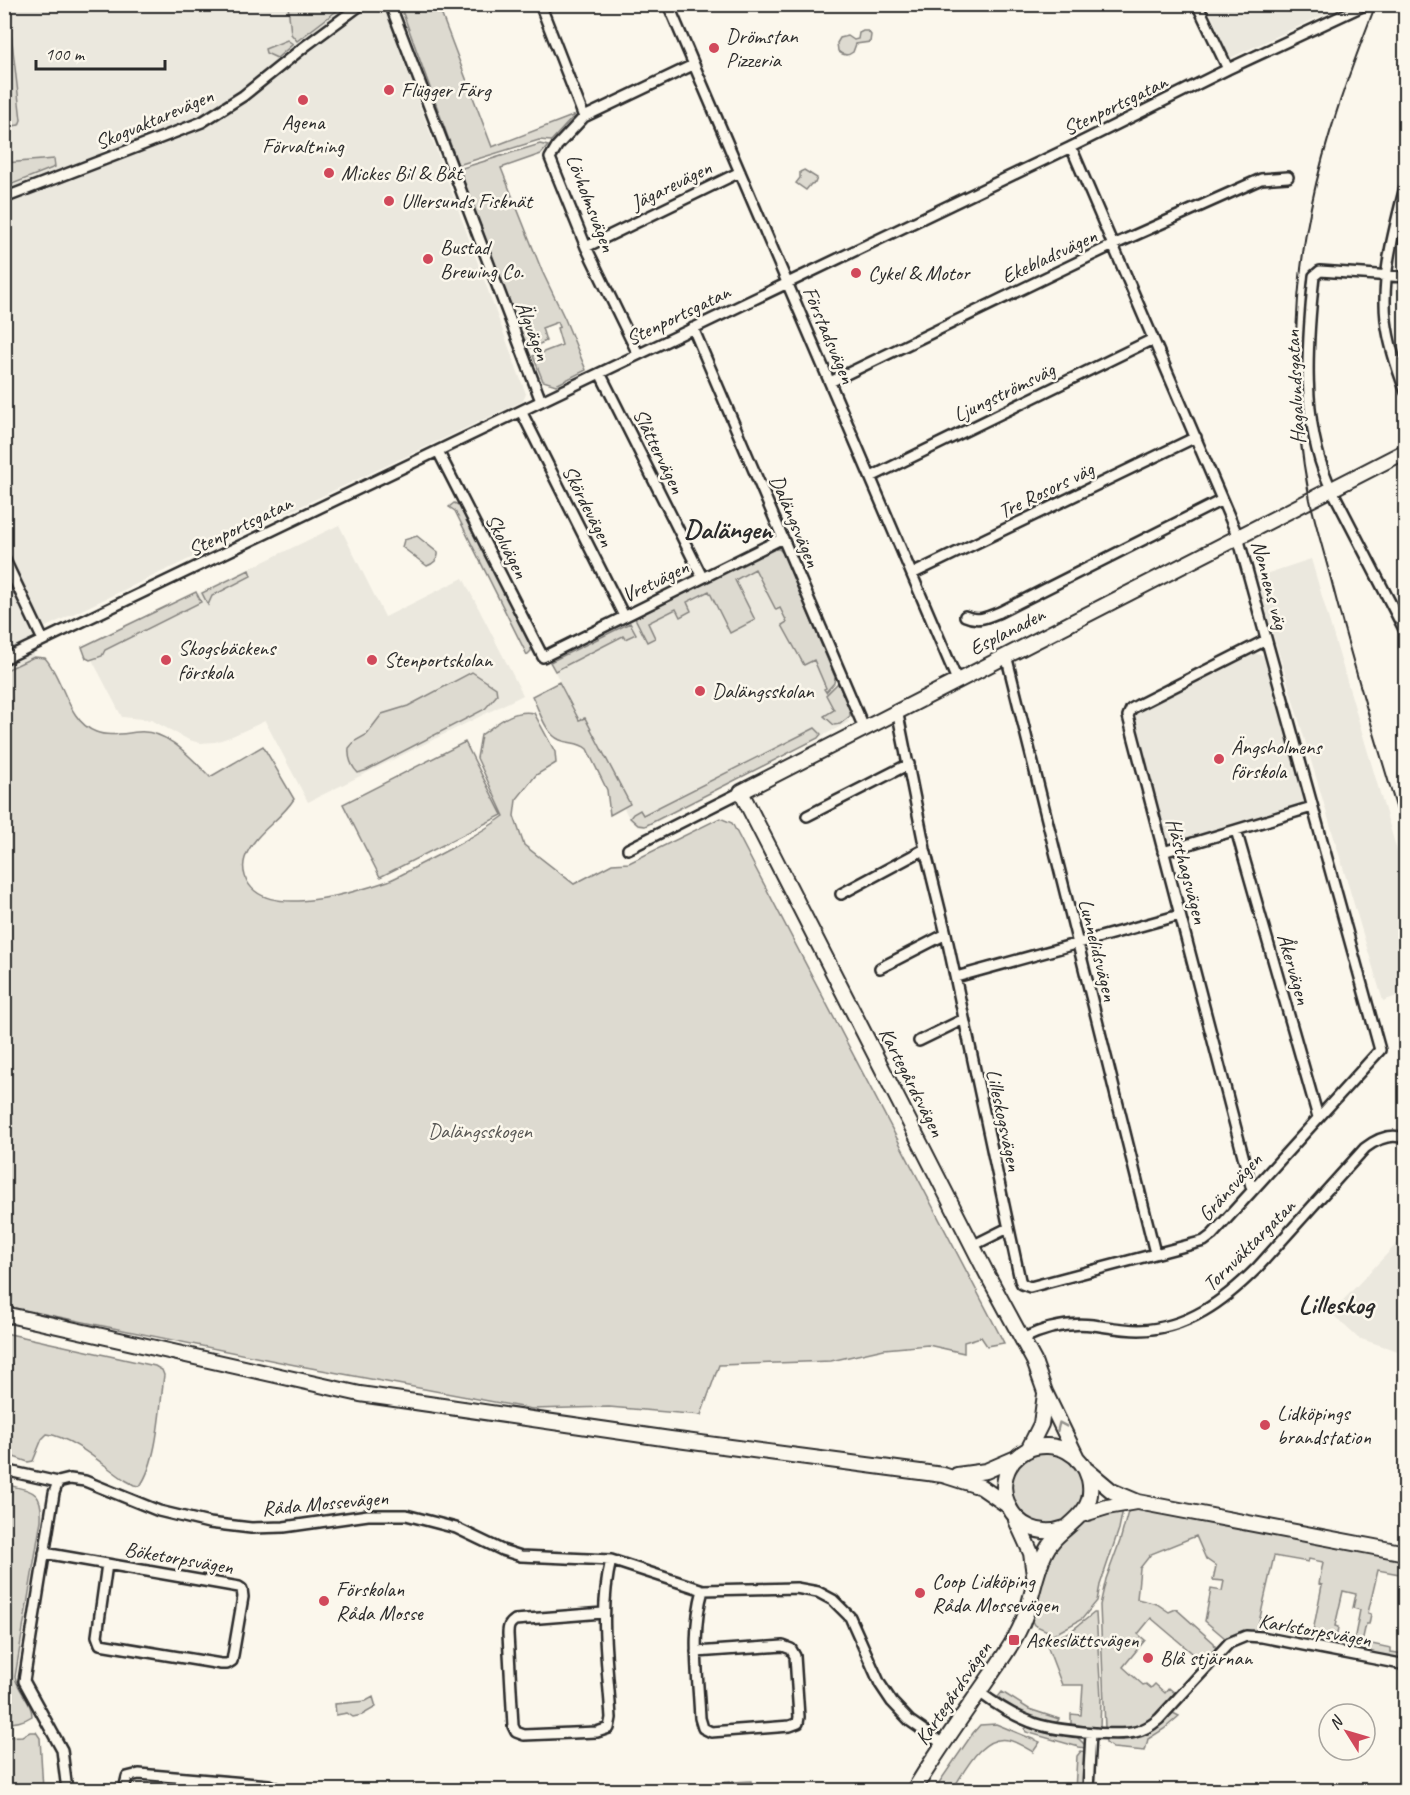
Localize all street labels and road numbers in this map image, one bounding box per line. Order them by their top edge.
street label: Stenportsgatan [1059,68,1173,141]
street label: Skogvaktarevägen [91,82,218,156]
street label: Lövholmsvägen [560,150,622,256]
street label: Jägarevägen [626,154,716,216]
street label: Ekebladsvägen [997,222,1101,289]
street label: Stenportsgatan [622,278,736,351]
street label: Förstadsvägen [797,282,861,388]
street label: Älgvägen [510,298,556,365]
street label: Hagalundsgatan [1279,329,1311,445]
street label: Ljungströmsväg [949,356,1060,428]
street label: Slåttervägen [627,404,691,498]
street label: Tre Rosors väg [994,455,1099,524]
street label: Skördevägen [556,461,620,552]
street label: Dalängsvägen [764,471,826,572]
street label: Stenportsgatan [184,489,298,562]
street label: Skolvägen [480,509,535,583]
street label: Nonnens väg [1246,538,1295,634]
street label: Vretvägen [617,554,693,608]
street label: Esplanaden [965,600,1051,661]
street label: Hästhagsvägen [1160,815,1214,927]
street label: Lunnelidsvägen [1073,896,1123,1004]
street label: Åkervägen [1271,930,1317,1008]
street label: Kartegårdsvägen [873,1023,951,1142]
street label: Lilleskogsvägen [981,1067,1028,1174]
street label: Gränsvägen [1192,1147,1268,1227]
street label: Tornväktargatan [1197,1192,1302,1297]
street label: Råda Mossevägen [261,1484,390,1521]
street label: Böketorpsvägen [123,1536,236,1580]
street label: Karlstorpsvägen [1257,1607,1374,1653]
street label: Kartegårdsvägen [909,1636,998,1750]

